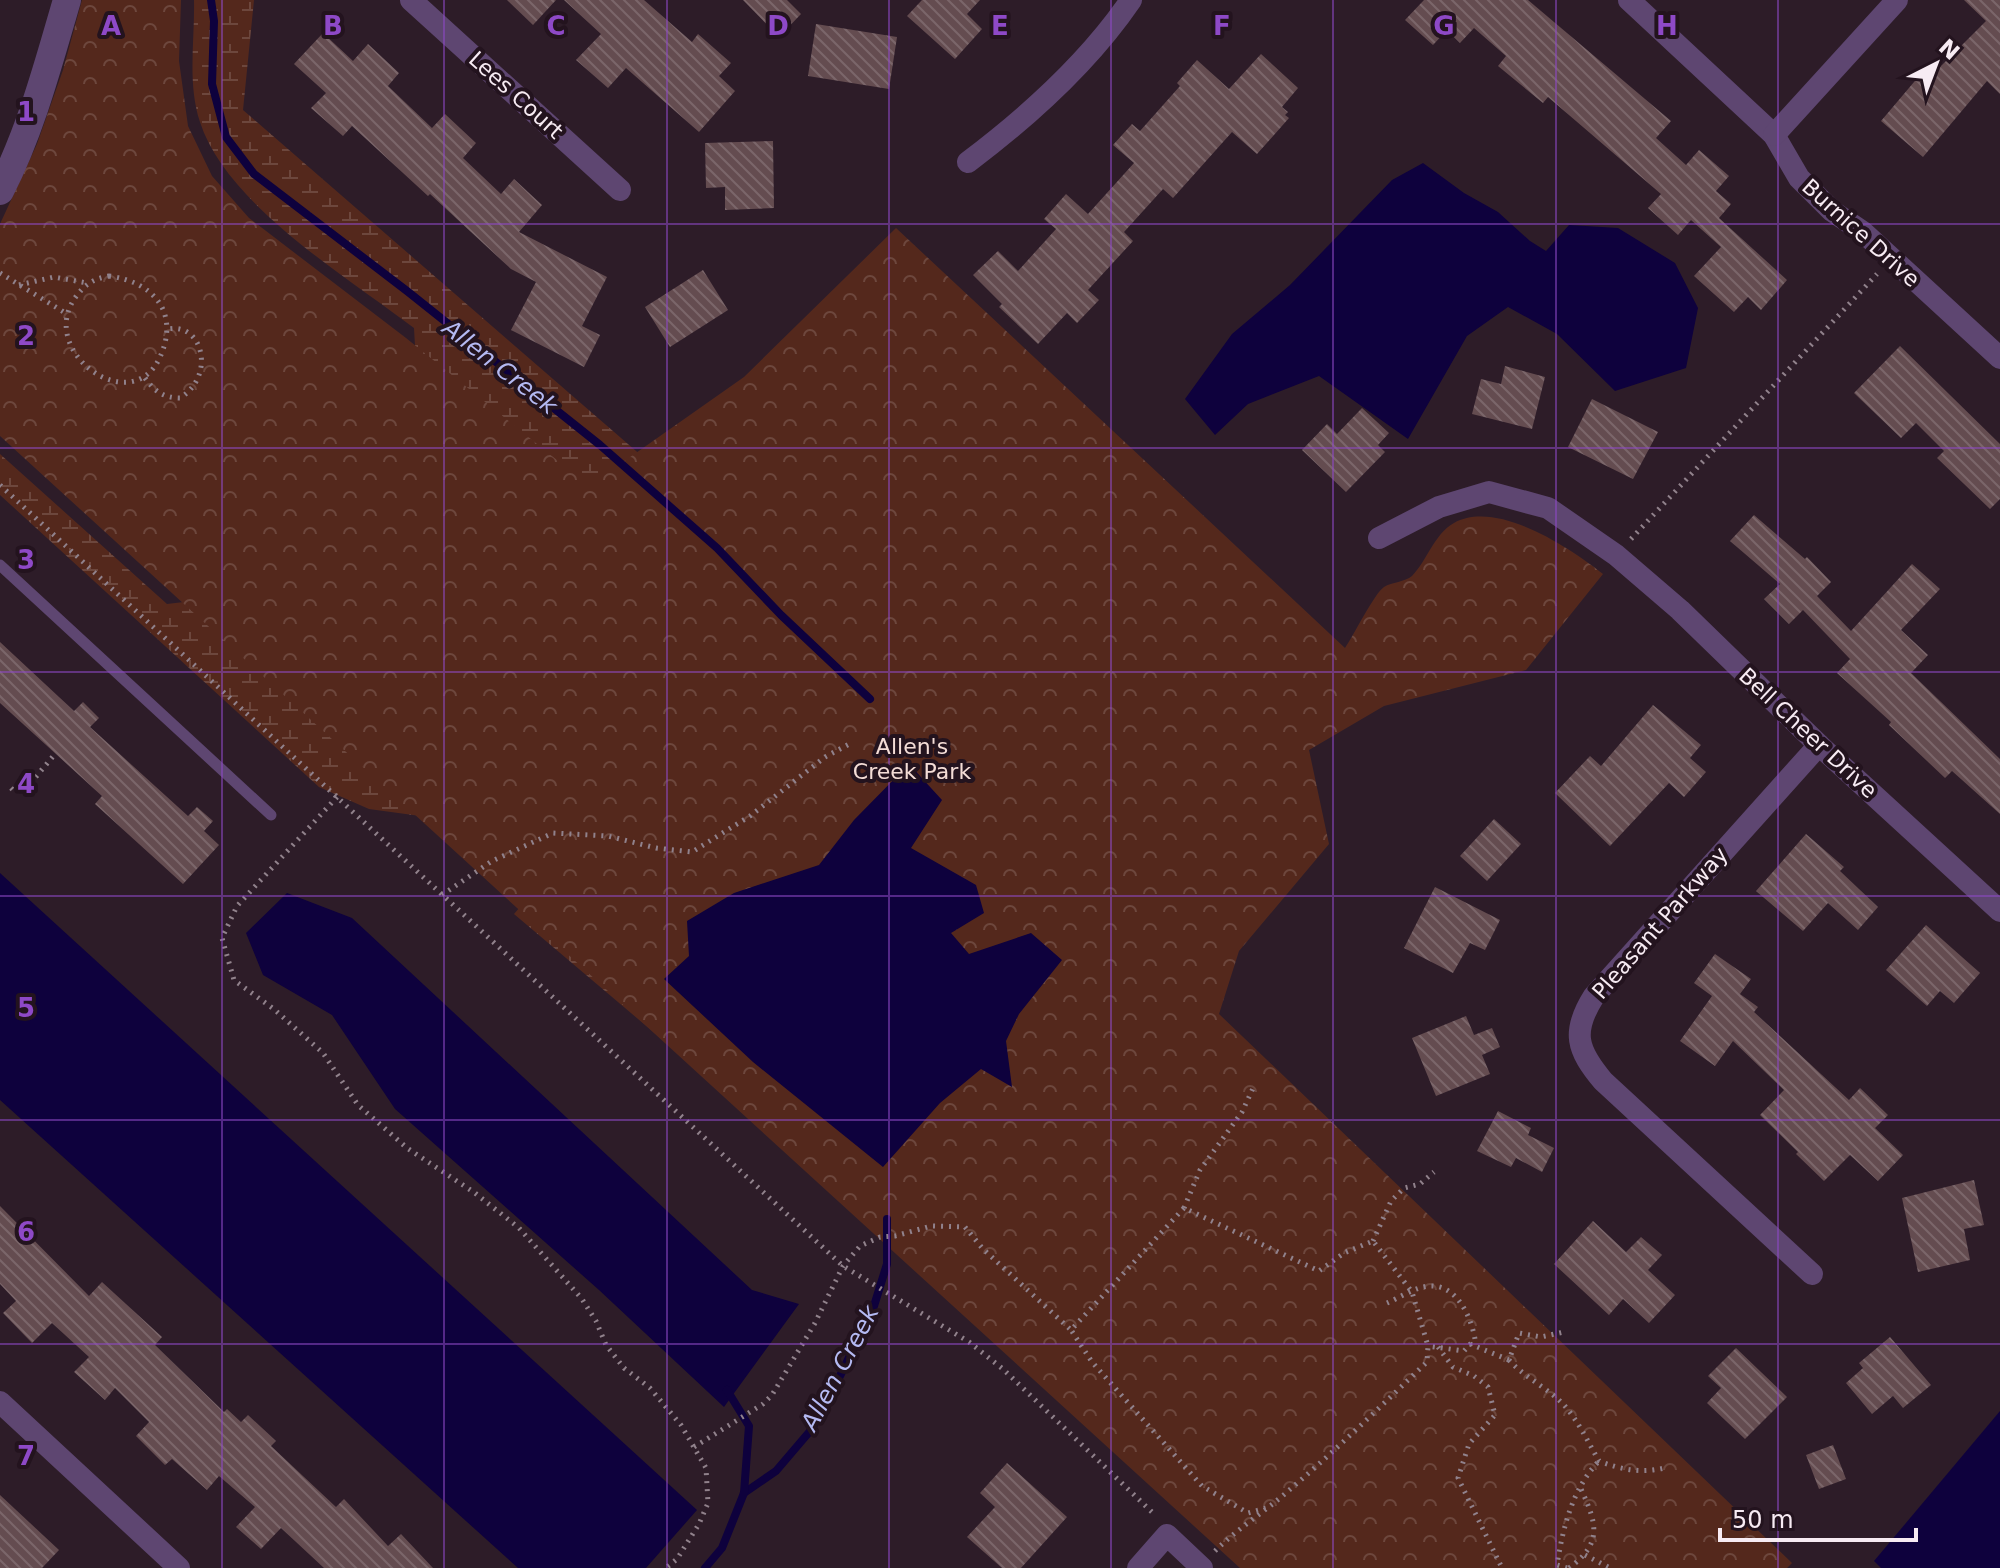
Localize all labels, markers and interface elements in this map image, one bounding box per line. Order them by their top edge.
text: A [101,11,121,41]
text: B [323,11,343,41]
text: C [546,11,566,41]
text: D [767,11,789,41]
text: E [991,11,1009,41]
text: F [1213,11,1231,41]
text: G [1433,11,1455,41]
text: H [1656,11,1678,41]
north arrow [1896,24,1976,104]
text: N [1934,34,1964,65]
street label: Lees Court [464,46,568,144]
text: 1 [17,97,35,127]
street label: Burnice Drive [1797,174,1925,292]
water label: Allen Creek [436,312,564,421]
text: 2 [17,321,35,351]
text: 3 [17,545,35,575]
street label: Bell Cheer Drive [1734,663,1882,803]
park label: Allen's Creek Park [853,734,971,784]
text: 4 [17,769,35,799]
street label: Pleasant Parkway [1587,842,1733,1004]
text: 5 [17,993,35,1023]
text: 6 [17,1217,35,1247]
water label: Allen Creek [794,1300,885,1437]
text: 7 [17,1441,35,1471]
scale bar [1720,1492,1916,1542]
text: 50 m [1732,1506,1794,1534]

